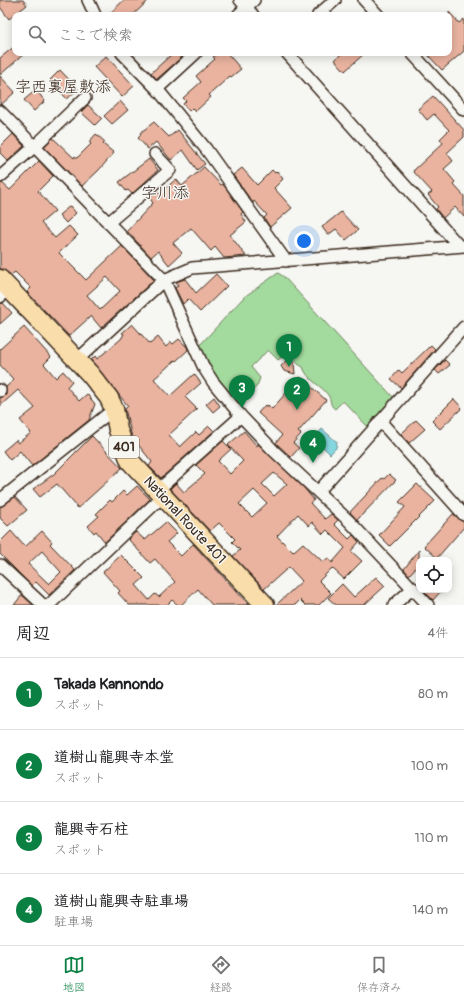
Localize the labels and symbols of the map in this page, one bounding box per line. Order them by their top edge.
district label: 字西裏屋敷添 [15,77,111,97]
district label: 字川添 [141,183,189,203]
your location [294,231,314,251]
pin: 1 [276,334,302,367]
pin: 3 [229,375,255,408]
pin: 2 [284,377,310,410]
pin: 4 [300,430,326,463]
road number: 401 [109,436,139,458]
street label: National Route 401 [140,473,230,567]

